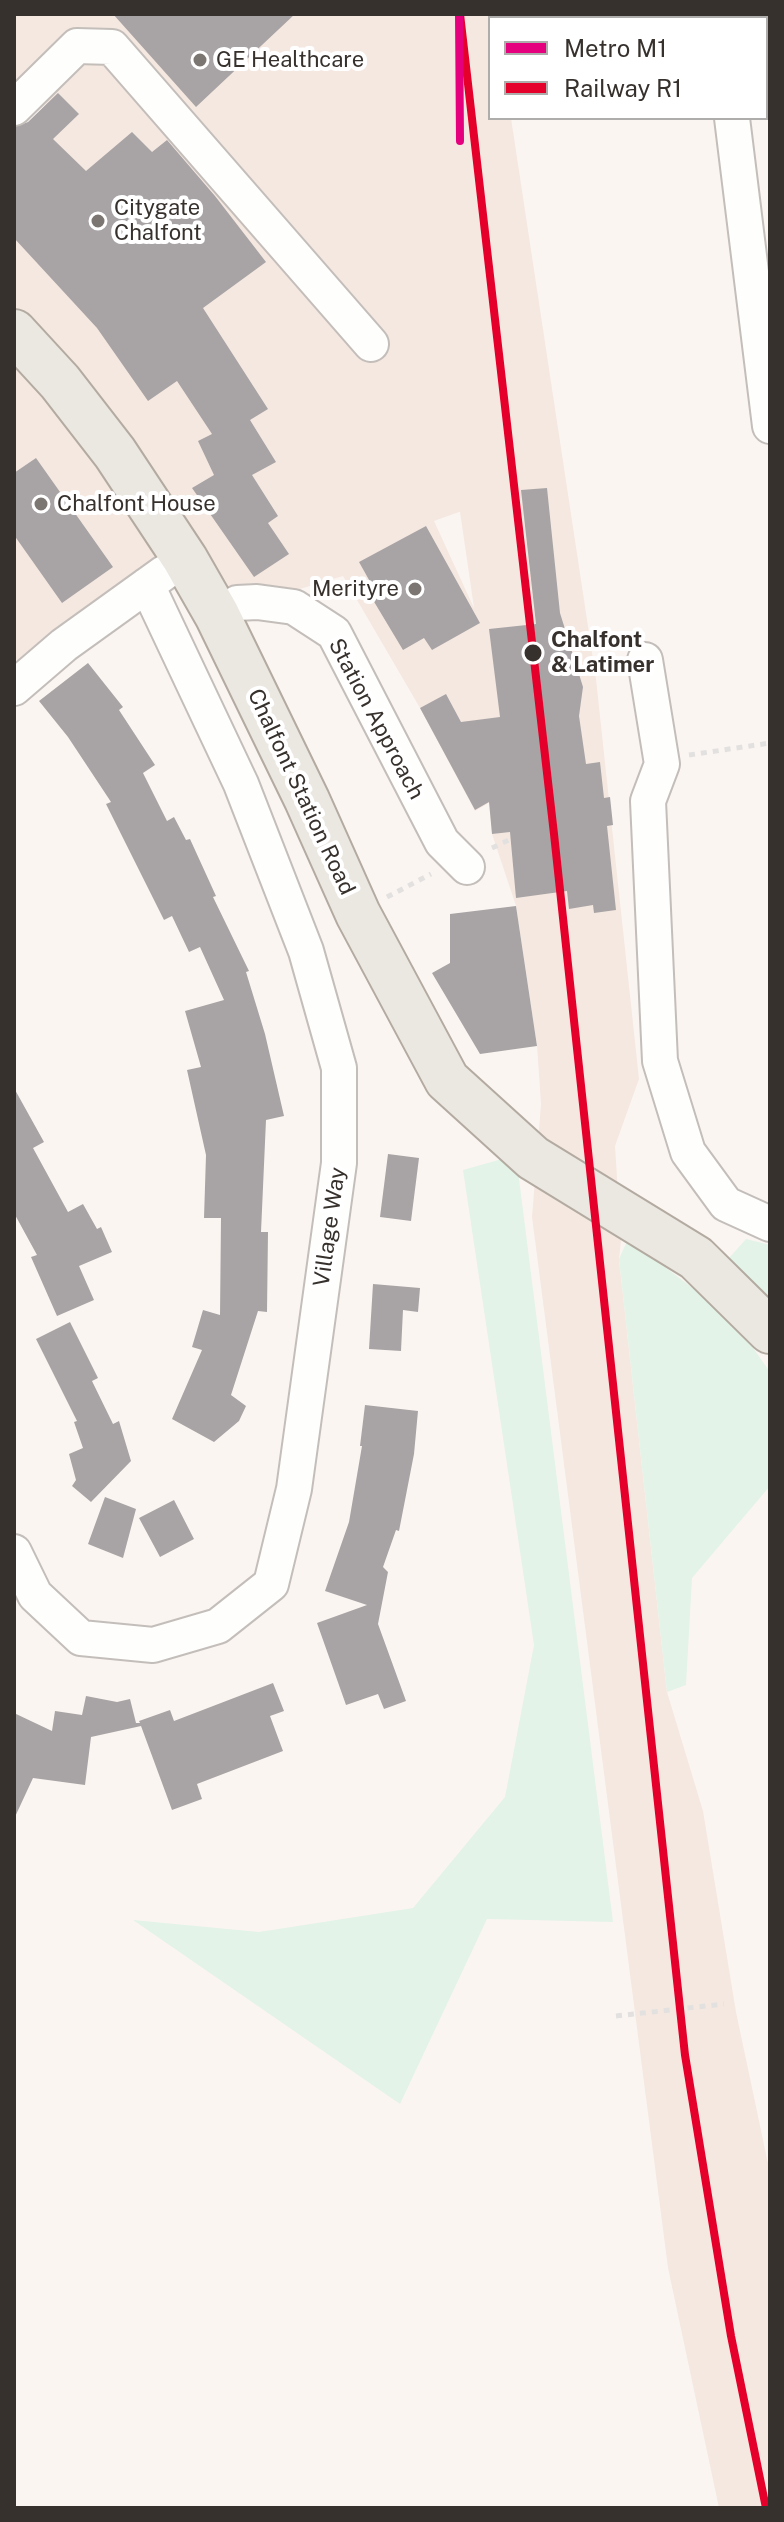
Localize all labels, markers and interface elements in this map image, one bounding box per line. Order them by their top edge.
legend [488,16,768,120]
text: Metro M1 [564,34,667,62]
place label: GE Healthcare [216,47,364,73]
marker: GE Healthcare [191,51,209,69]
text: Railway R1 [564,74,682,102]
place label: Citygate Chalfont [114,195,202,246]
marker: Citygate Chalfont [89,212,107,230]
place label: Chalfont House [57,491,216,517]
marker: Chalfont House [32,495,50,513]
place label: Merityre [312,576,399,602]
marker: Merityre [406,580,424,598]
place label: Chalfont & Latimer [551,627,654,678]
street label: Station Approach [323,634,429,804]
marker: Chalfont & Latimer [522,642,544,664]
street label: Chalfont Station Road [242,685,360,899]
street label: Village Way [309,1166,351,1288]

